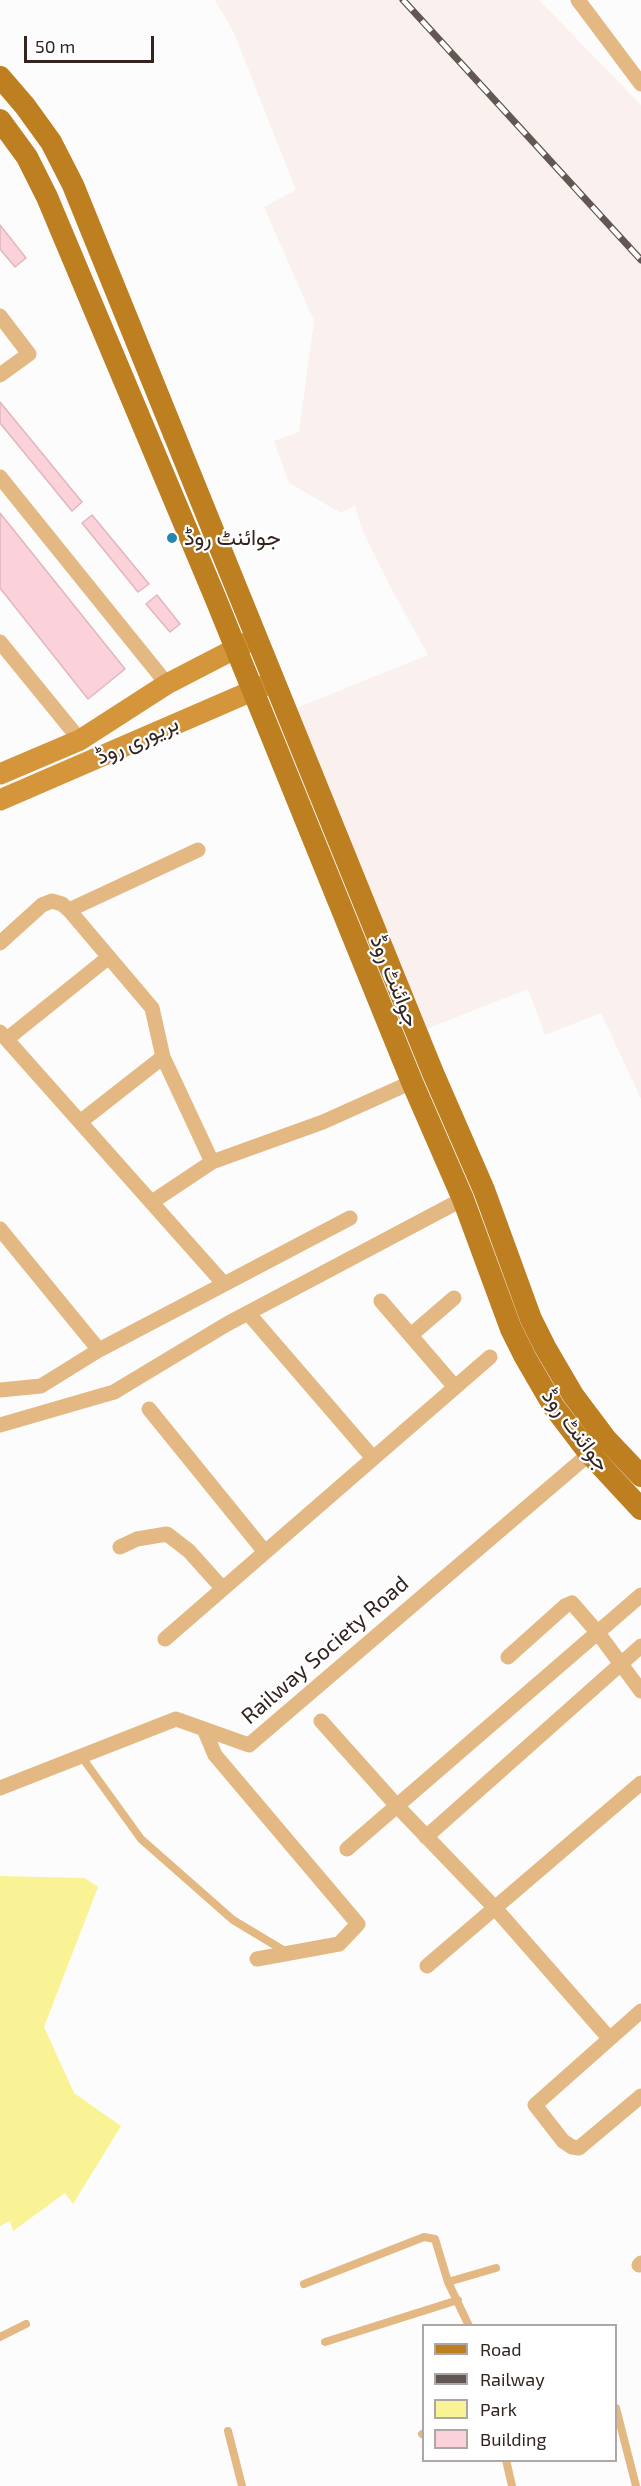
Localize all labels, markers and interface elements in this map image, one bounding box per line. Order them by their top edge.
scale bar [27,24,158,62]
text: 50 m [35,35,75,57]
place label: جوائنٹ روڈ [184,525,281,551]
marker: جوائنٹ روڈ [165,531,179,545]
street label: بریوری روڈ [91,710,183,770]
street label: جوائنٹ روڈ [365,931,425,1031]
street label: جوائنٹ روڈ [536,1383,616,1477]
street label: Railway Society Road [236,1570,414,1730]
legend [422,2324,617,2462]
text: Road [480,2338,521,2360]
text: Railway [480,2368,545,2390]
text: Park [480,2398,517,2420]
text: Building [480,2428,547,2450]

